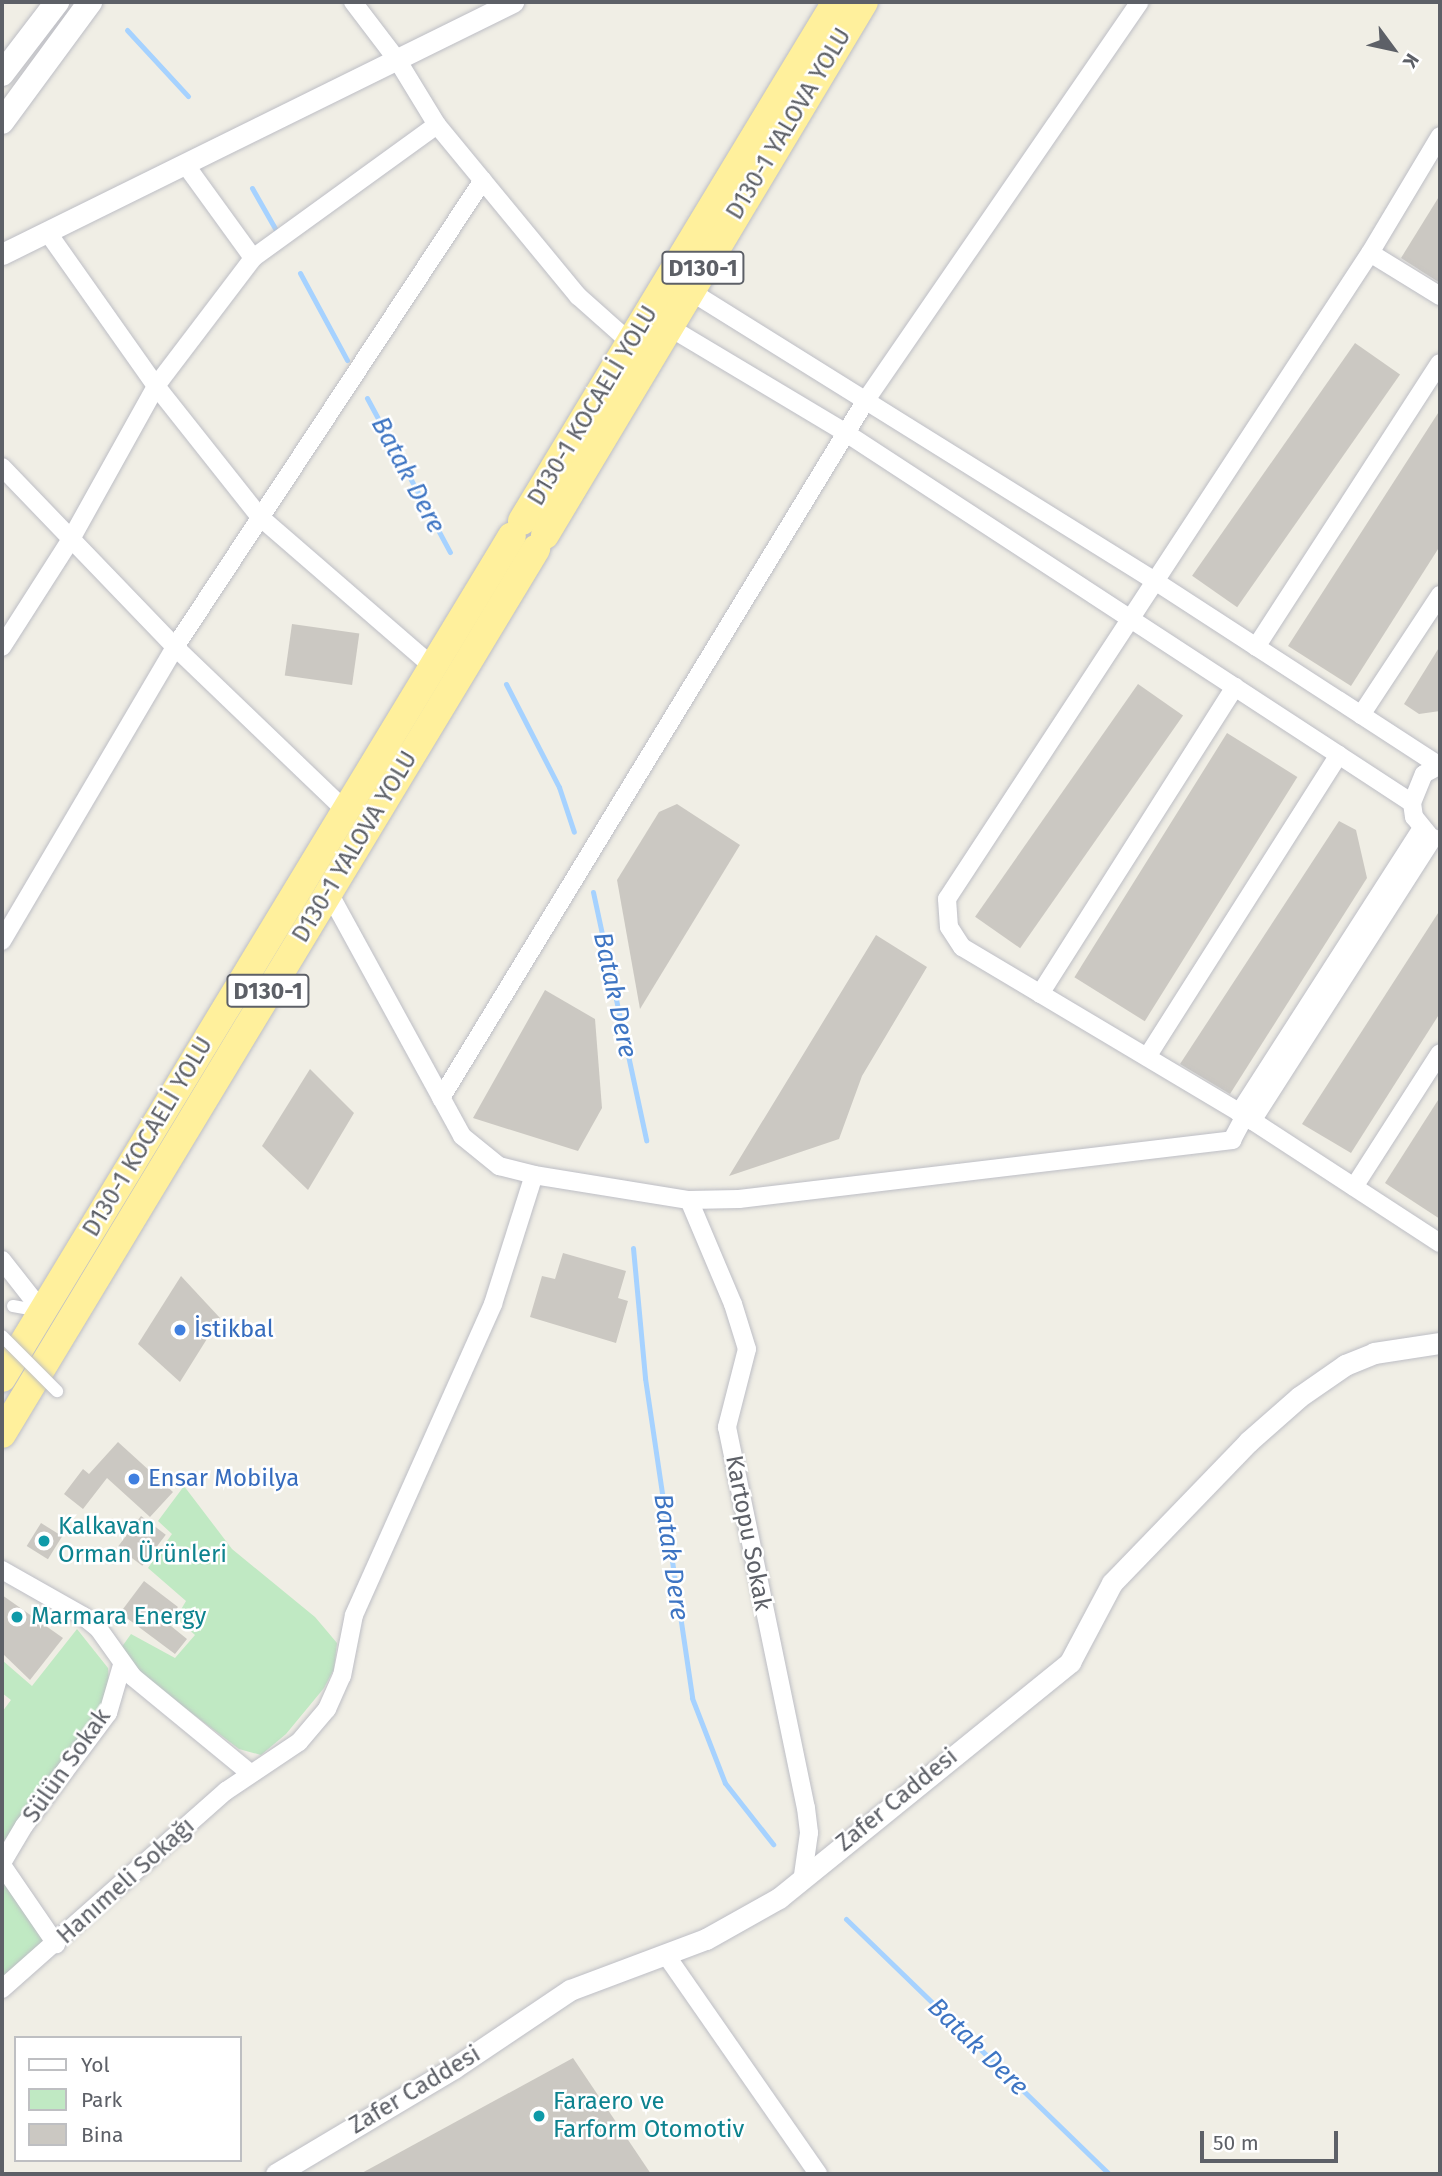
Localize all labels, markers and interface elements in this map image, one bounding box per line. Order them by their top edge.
north arrow [1358,14,1428,84]
street label: D130-1 YALOVA YOLU [720,23,858,225]
text: K [1398,49,1424,72]
road number: D130-1 [661,248,745,288]
street label: D130-1 KOCAELİ YOLU [522,301,664,511]
water label: Batak Dere [364,411,452,539]
street label: D130-1 YALOVA YOLU [286,746,424,948]
water label: Batak Dere [586,929,644,1061]
road number: D130-1 [226,972,310,1010]
street label: D130-1 KOCAELİ YOLU [77,1032,219,1242]
place label: İstikbal [194,1316,274,1344]
marker: İstikbal [172,1322,188,1338]
street label: Kartopu Sokak [719,1453,777,1613]
place label: Ensar Mobilya [148,1465,299,1493]
marker: Ensar Mobilya [126,1471,142,1487]
water label: Batak Dere [647,1492,695,1622]
place label: Kalkavan Orman Ürünleri [58,1513,227,1569]
marker: Kalkavan Orman Ürünleri [36,1533,52,1549]
place label: Marmara Energy [31,1603,206,1631]
marker: Marmara Energy [9,1609,25,1625]
street label: Sülün Sokak [17,1703,117,1829]
street label: Zafer Caddesi [831,1742,963,1858]
street label: Hanımeli Sokağı [51,1812,201,1950]
water label: Batak Dere [921,1992,1035,2102]
legend [14,2036,242,2162]
street label: Zafer Caddesi [344,2040,486,2140]
text: Yol [81,2052,110,2078]
text: Park [81,2087,122,2113]
place label: Faraero ve Farform Otomotiv [553,2088,744,2144]
marker: Faraero ve Farform Otomotiv [531,2108,547,2124]
scale bar [1204,2116,1342,2160]
text: Bina [81,2122,123,2148]
text: 50 m [1213,2130,1259,2156]

